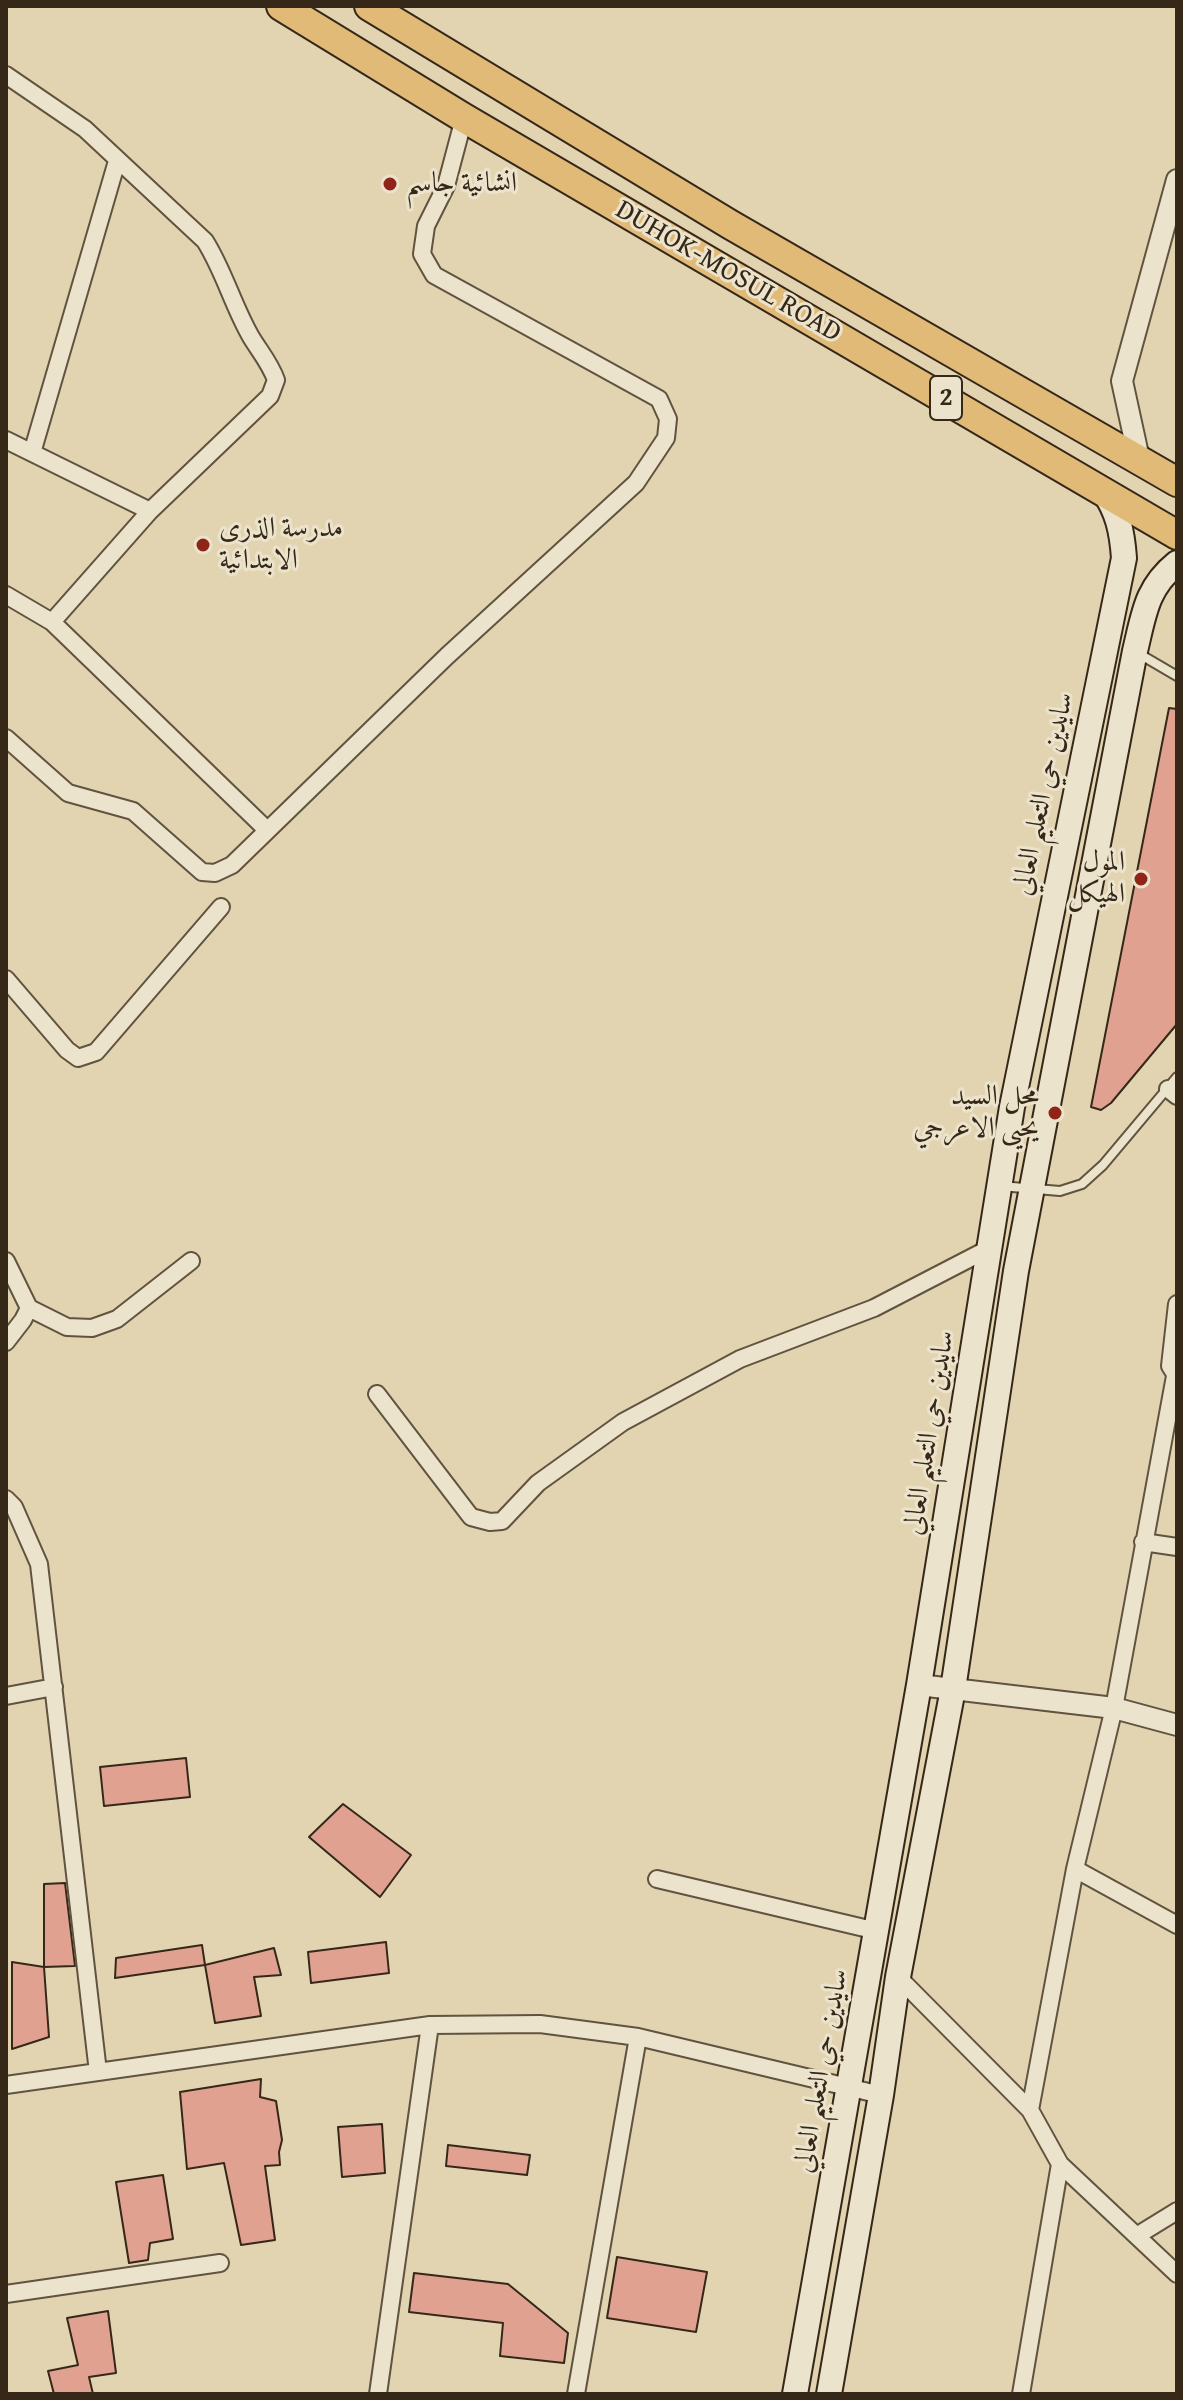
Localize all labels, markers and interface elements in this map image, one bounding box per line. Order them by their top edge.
place label: انشائية جاسم [406,167,517,201]
marker: انشائية جاسم [381,175,399,193]
street label: DUHOK-MOSUL ROAD [609,194,847,350]
road number: 2 [930,376,962,420]
place label: مدرسة الذرى الابتدائية [219,512,343,578]
marker: مدرسة الذرى الابتدائية [194,536,212,554]
street label: سايدين حي التعليم العالي [1006,690,1082,898]
place label: المول الهيكل [1067,846,1125,912]
marker: المول الهيكل [1132,870,1150,888]
place label: محل السيد يحيى الاعرجي [913,1080,1039,1146]
marker: محل السيد يحيى الاعرجي [1046,1104,1064,1122]
street label: سايدين حي التعليم العالي [897,1328,963,1538]
street label: سايدين حي التعليم العالي [788,1966,856,2176]

